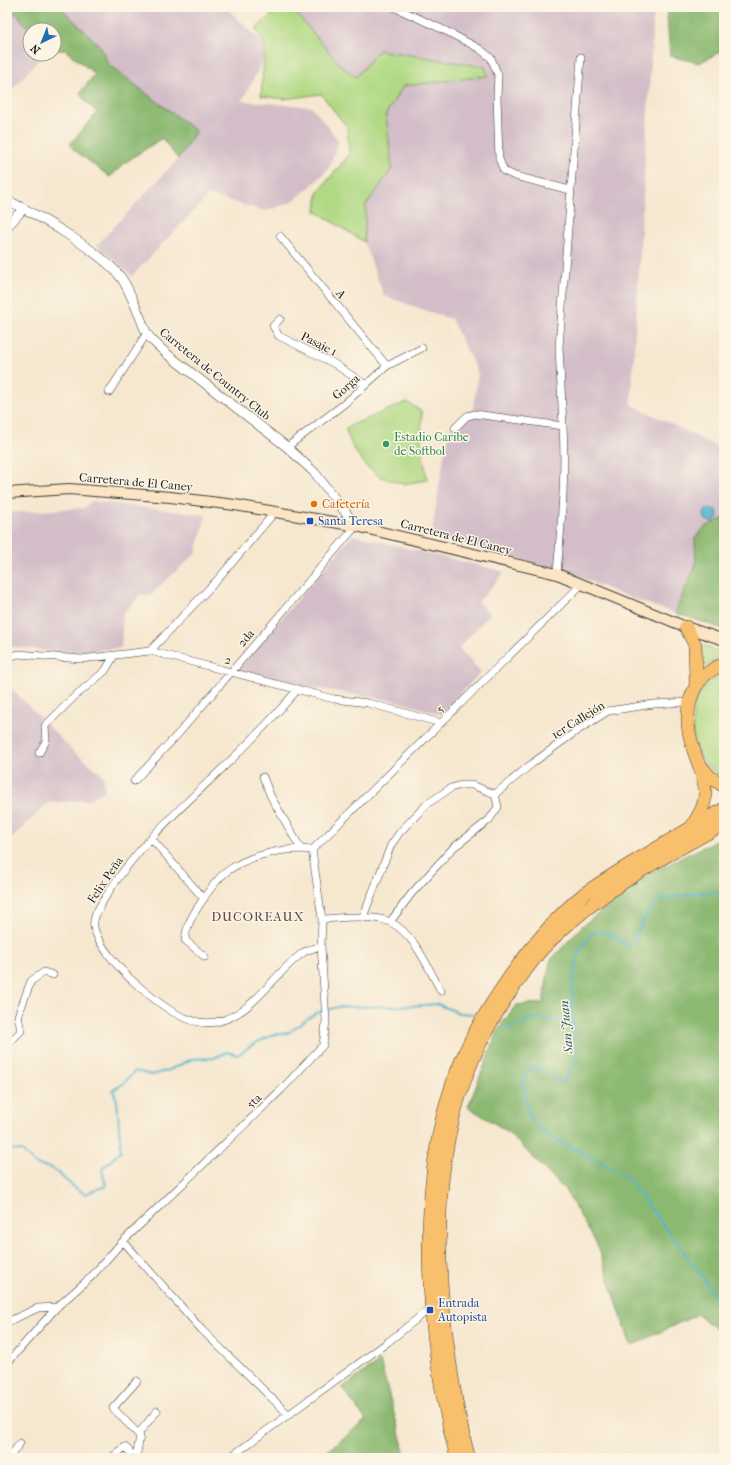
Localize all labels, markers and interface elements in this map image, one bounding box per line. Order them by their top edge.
north arrow [22,22,62,62]
text: N [28,41,43,57]
street label: A [332,286,349,302]
street label: Carretera de Country Club [157,325,273,423]
street label: Pasaje 1 [299,329,339,359]
street label: Gorga [330,371,363,403]
place label: Estadio Caribe de Softbol [394,430,469,458]
marker: Estadio Caribe de Softbol [381,439,391,449]
street label: Carretera de El Caney [79,470,194,494]
place label: Cafetería [322,497,370,511]
marker: Cafetería [309,499,319,509]
place label: Santa Teresa [318,514,383,528]
marker: Santa Teresa [305,516,315,526]
street label: Carretera de El Caney [399,516,514,558]
street label: 2da [235,626,258,649]
street label: 2 [223,652,233,668]
street label: 1er Callejón [549,698,607,742]
street label: 5 [433,702,447,716]
street label: Felix Peña [84,854,126,906]
district label: DUCOREAUX [211,909,305,924]
water label: San Juan [556,1000,576,1055]
street label: 5ta [244,1090,265,1111]
place label: Entrada Autopista [437,1296,487,1324]
marker: Entrada Autopista [425,1305,435,1315]

